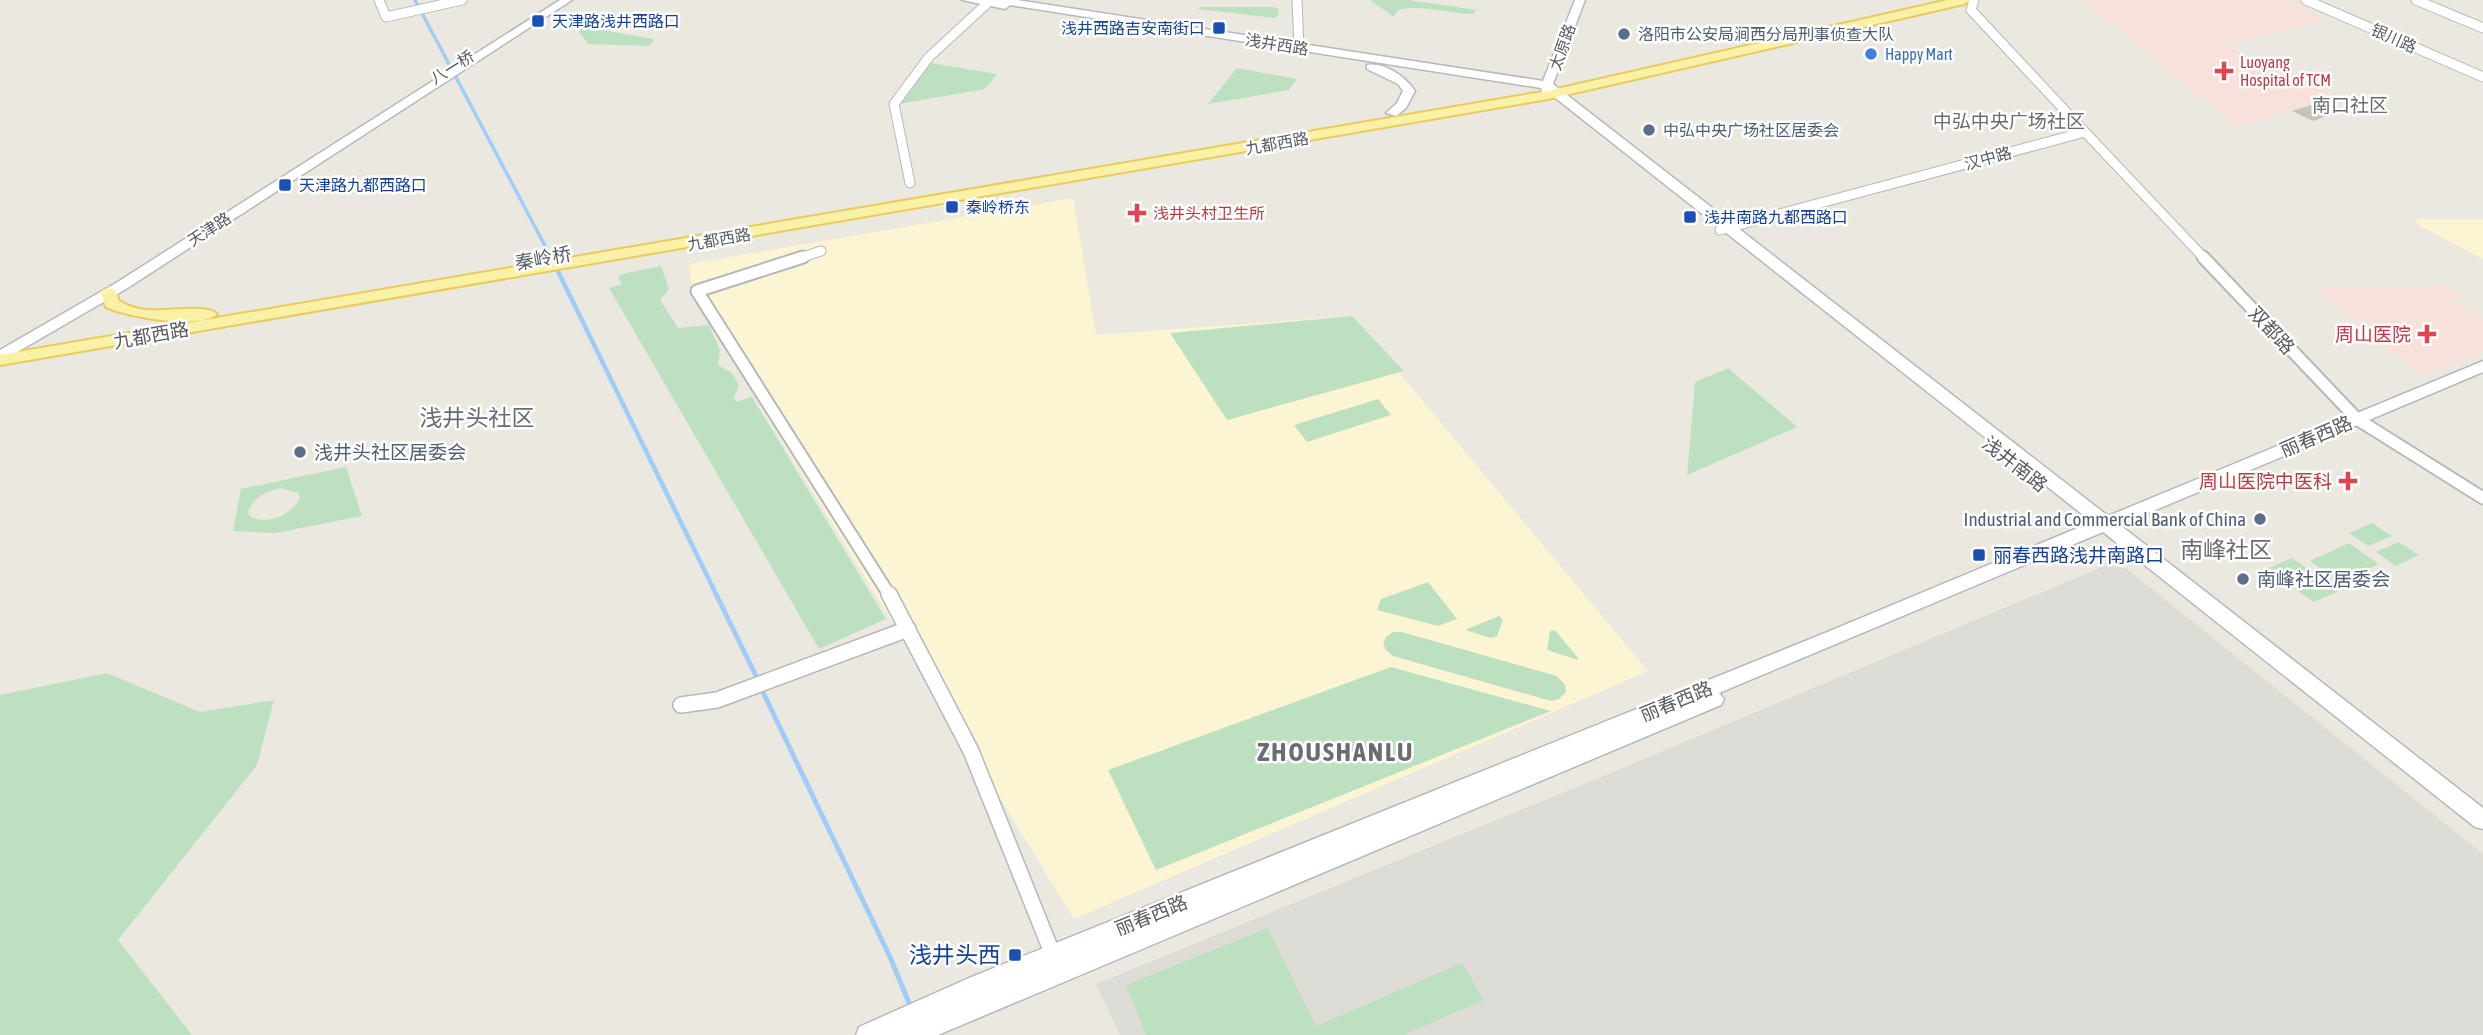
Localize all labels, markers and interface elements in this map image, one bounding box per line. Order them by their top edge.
place label: 天津路浅井西路口 [552,12,680,30]
marker: 天津路浅井西路口 [530,13,546,29]
place label: 浅井西路吉安南街口 [1061,19,1205,37]
marker: 浅井西路吉安南街口 [1211,20,1227,36]
street label: 银川路 [2368,20,2420,56]
street label: 太原路 [1545,21,1579,73]
place label: 洛阳市公安局涧西分局刑事侦查大队 [1638,25,1894,43]
marker: 洛阳市公安局涧西分局刑事侦查大队 [1616,26,1632,42]
street label: 浅井西路 [1244,30,1310,58]
place label: Happy Mart [1885,45,1953,64]
marker: Happy Mart [1863,46,1879,62]
street label: 八一桥 [427,47,477,87]
place label: Luoyang Hospital of TCM [2240,53,2331,90]
marker: Luoyang Hospital of TCM [2214,61,2234,81]
district label: 南口社区 [2312,94,2388,116]
district label: 中弘中央广场社区 [1933,110,2085,132]
place label: 中弘中央广场社区居委会 [1663,121,1839,139]
marker: 中弘中央广场社区居委会 [1641,122,1657,138]
street label: 九都西路 [1244,129,1310,157]
street label: 汉中路 [1962,143,2014,173]
place label: 天津路九都西路口 [299,176,427,194]
marker: 天津路九都西路口 [277,177,293,193]
place label: 秦岭桥东 [966,198,1030,216]
marker: 秦岭桥东 [944,199,960,215]
marker: 浅井头村卫生所 [1127,203,1147,223]
place label: 浅井头村卫生所 [1153,204,1265,222]
street label: 天津路 [184,208,234,250]
place label: 浅井南路九都西路口 [1704,208,1848,226]
marker: 浅井南路九都西路口 [1682,209,1698,225]
street label: 九都西路 [686,225,752,253]
street label: 秦岭桥 [513,242,573,274]
street label: 双都路 [2245,302,2299,358]
street label: 九都西路 [112,318,190,352]
place label: 周山医院 [2335,323,2411,345]
marker: 周山医院 [2417,324,2437,344]
district label: 浅井头社区 [420,405,535,431]
street label: 丽春西路 [2277,411,2355,461]
street label: 浅井南路 [1978,432,2052,496]
place label: 浅井头社区居委会 [314,441,466,463]
marker: 浅井头社区居委会 [292,444,308,460]
place label: 周山医院中医科 [2199,470,2332,492]
marker: 周山医院中医科 [2338,471,2358,491]
place label: Industrial and Commercial Bank of China [1964,508,2246,530]
marker: Industrial and Commercial Bank of China [2252,511,2268,527]
district label: 南峰社区 [2180,537,2272,563]
place label: 丽春西路浅井南路口 [1993,544,2164,566]
marker: 丽春西路浅井南路口 [1971,547,1987,563]
place label: 南峰社区居委会 [2257,568,2390,590]
marker: 南峰社区居委会 [2235,571,2251,587]
street label: 丽春西路 [1637,677,1715,725]
district label: ZHOUSHANLU [1258,737,1414,767]
street label: 丽春西路 [1112,891,1190,939]
place label: 浅井头西 [909,942,1001,968]
marker: 浅井头西 [1007,947,1023,963]

